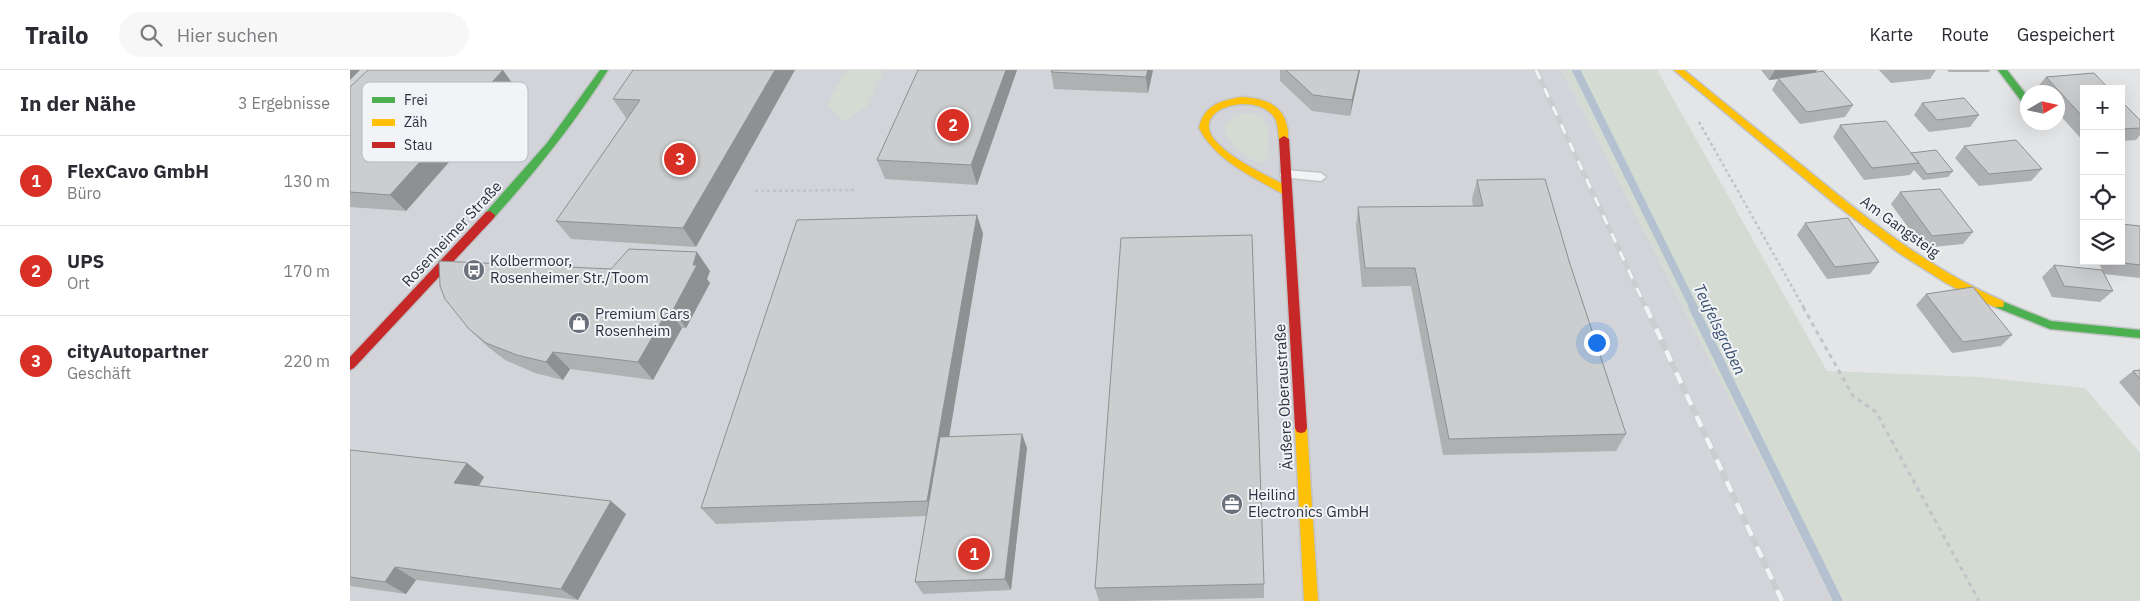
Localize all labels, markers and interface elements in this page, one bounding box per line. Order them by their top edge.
search box [119,12,469,57]
text: Trailo [25,19,89,51]
icon: search [137,21,165,49]
text: Hier suchen [177,23,278,47]
text: Karte [1870,23,1913,46]
text: Route [1941,23,1989,46]
text: Gespeichert [2017,23,2115,46]
legend [362,82,528,162]
north arrow [2020,85,2065,130]
map controls [2080,85,2125,265]
button: + [2080,85,2125,130]
text: In der Nähe [20,89,136,117]
text: Frei [404,91,428,109]
text: 3 Ergebnisse [238,93,330,113]
pin: 2 [937,106,969,144]
text: Zäh [404,113,428,131]
button: − [2080,130,2125,175]
text: Stau [404,136,432,154]
pin: 3 [664,140,696,178]
text: FlexCavo GmbH [67,159,209,183]
text: 1 [31,171,41,191]
text: 130 m [283,171,330,191]
button: locate [2080,175,2125,220]
street label: Rosenheimer Straße [398,177,506,291]
text: Büro [67,183,101,203]
street label: Am Gangsteig [1857,191,1944,262]
button: layers [2080,220,2125,265]
text: UPS [67,249,104,273]
place label: Kolbermoor, Rosenheimer Str./Toom [490,251,649,287]
bus stop icon: Kolbermoor, Rosenheimer Str./Toom [462,258,486,282]
text: 2 [31,261,41,281]
text: 170 m [283,261,330,281]
text: Ort [67,273,90,293]
water label: Teufelsgraben [1689,280,1751,378]
place label: Premium Cars Rosenheim [595,304,690,340]
shop icon: Premium Cars Rosenheim [567,311,591,335]
street label: Äußere Oberaustraße [1270,323,1297,471]
your location [1584,330,1610,356]
text: cityAutopartner [67,339,209,363]
text: 3 [31,351,41,371]
text: 220 m [283,351,330,371]
text: Geschäft [67,363,131,383]
place label: Heilind Electronics GmbH [1248,485,1369,521]
office icon: Heilind Electronics GmbH [1220,492,1244,516]
pin: 1 [958,535,990,573]

